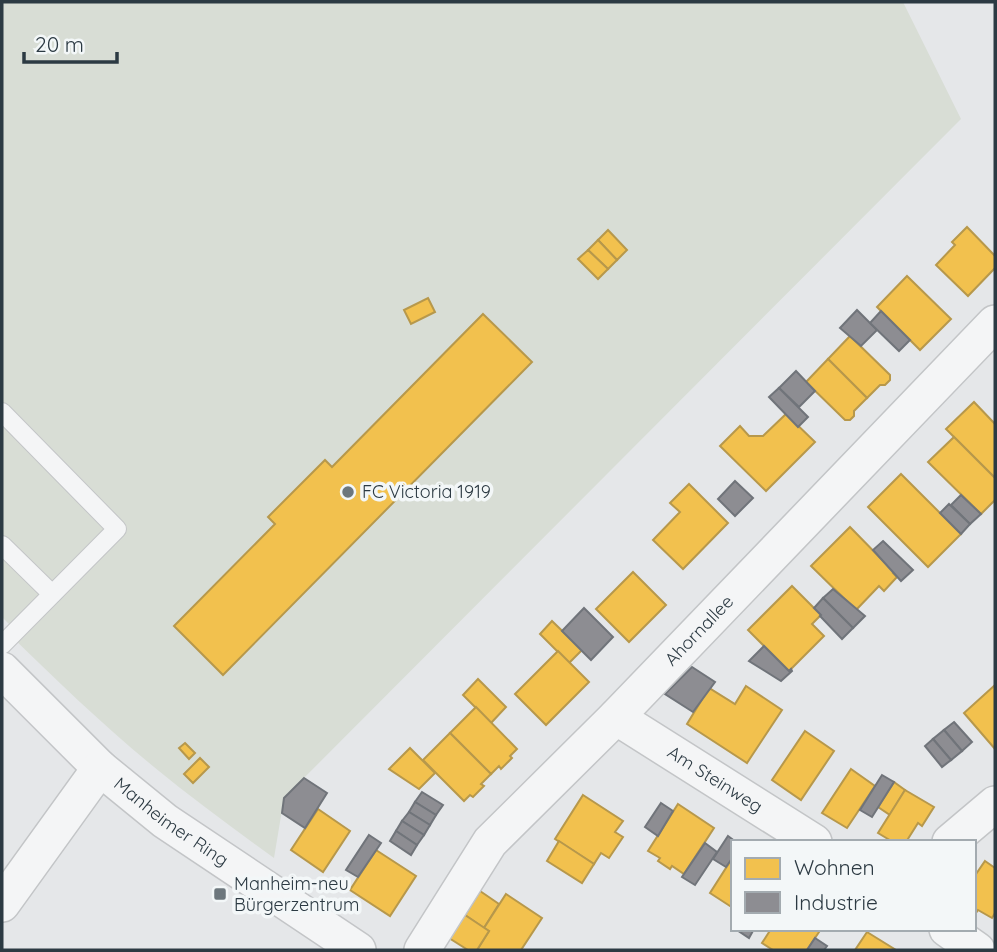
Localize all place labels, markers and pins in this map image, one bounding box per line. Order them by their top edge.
place label: FC Victoria 1919 [362,480,491,503]
marker: FC Victoria 1919 [340,484,356,500]
place label: Manheim-neu Bürgerzentrum [234,872,359,916]
marker: Manheim-neu Bürgerzentrum [212,886,228,902]

